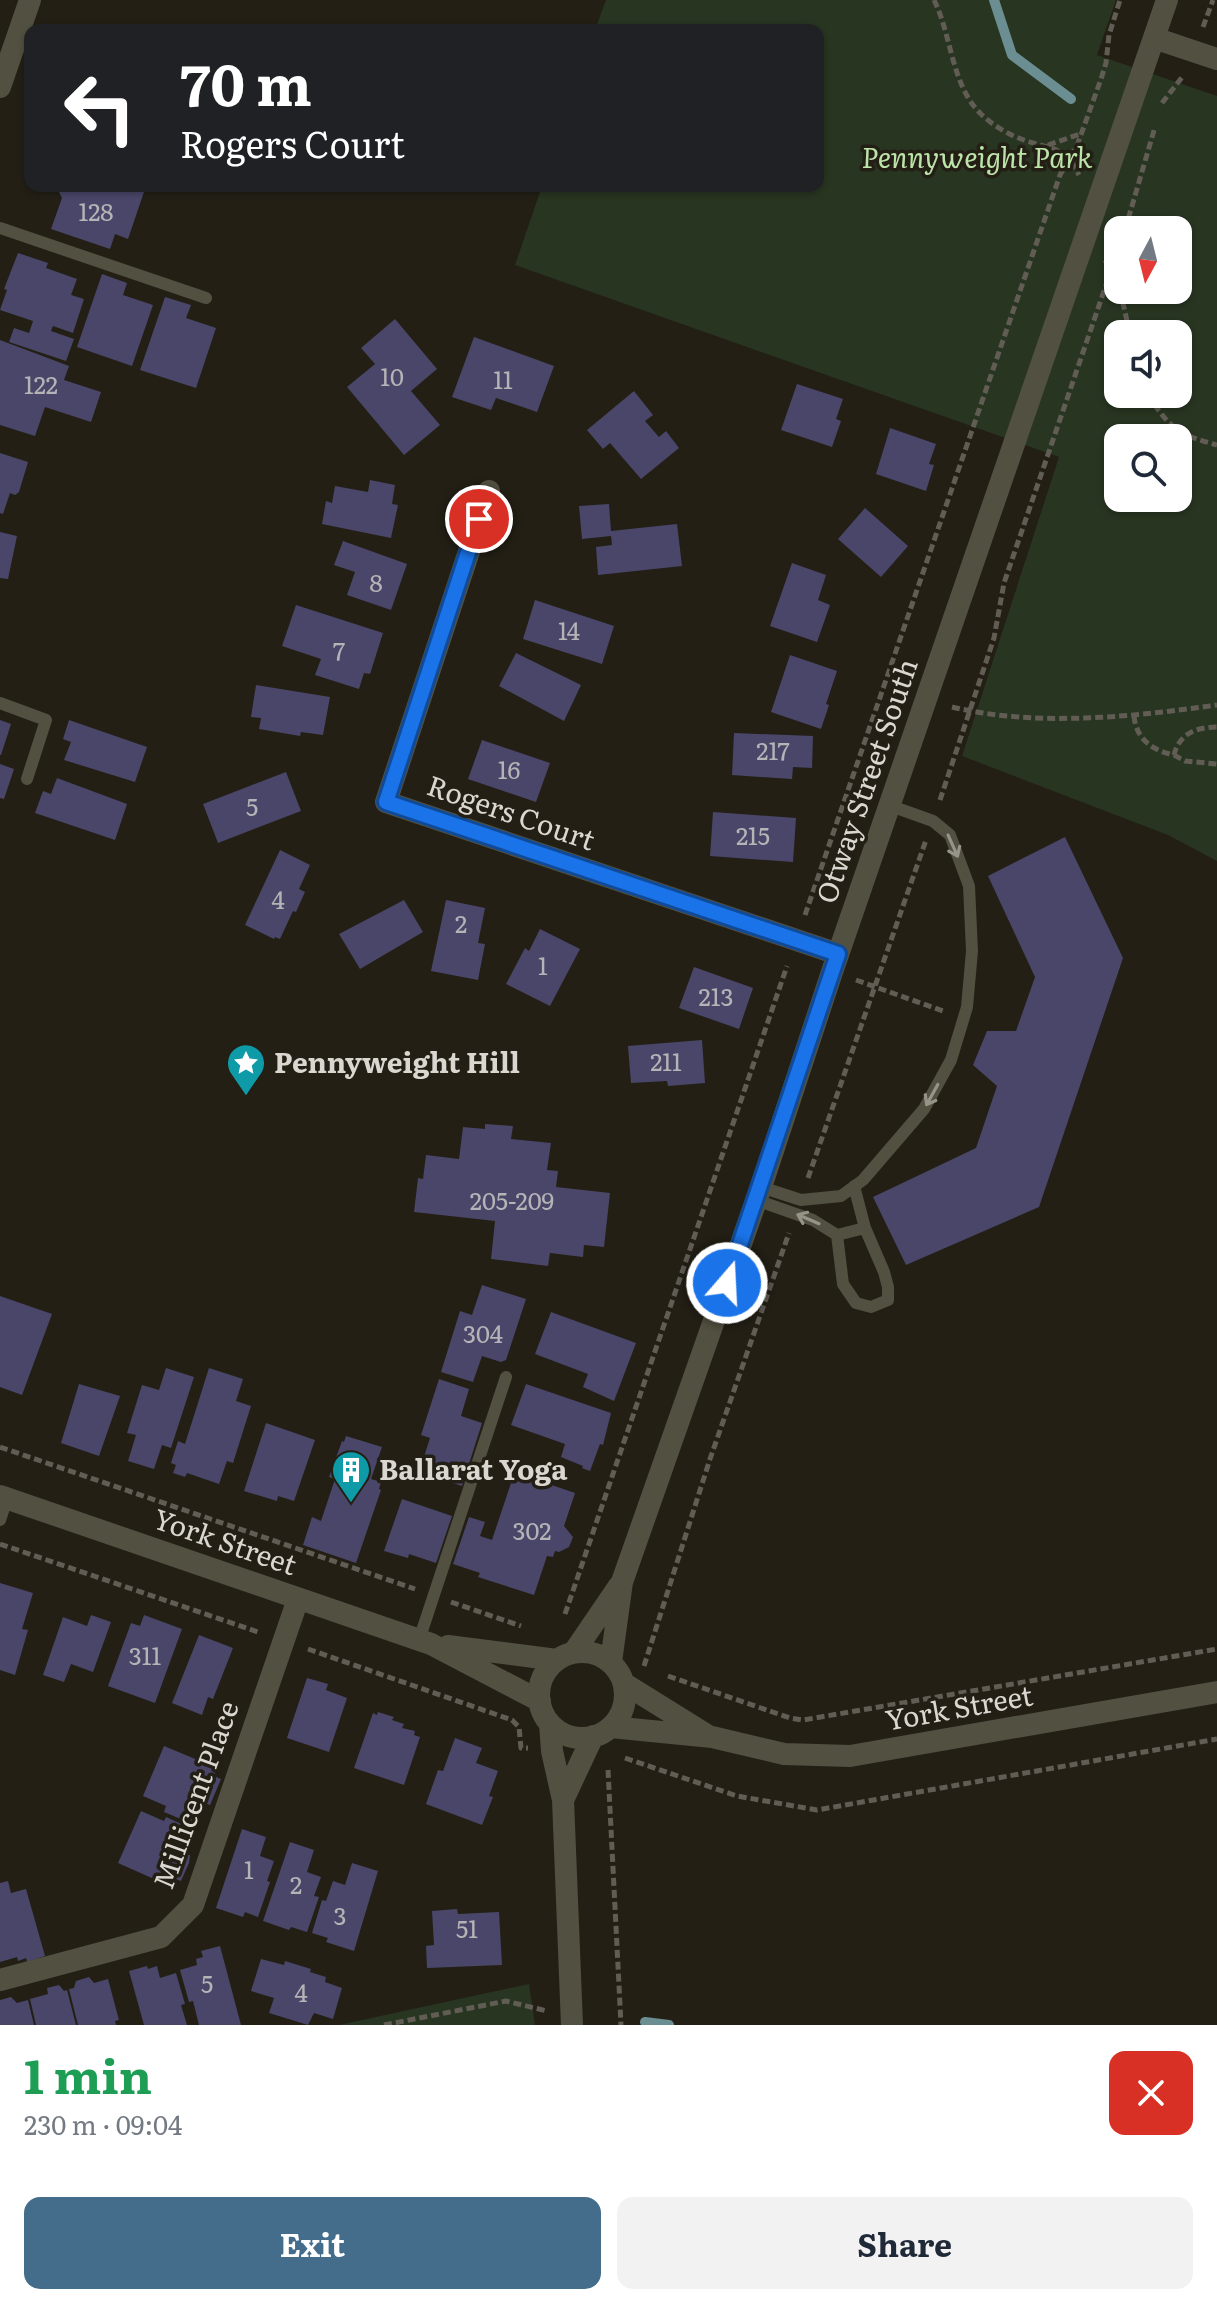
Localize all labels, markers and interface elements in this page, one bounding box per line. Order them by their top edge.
text: 70 m [180,40,312,123]
icon: left [48,56,152,160]
text: Rogers Court [180,116,405,169]
park label: Pennyweight Park [862,135,1093,177]
house number: 128 [78,193,114,228]
north arrow [1104,216,1192,304]
map controls [1104,216,1192,512]
button: sound [1104,320,1192,408]
house number: 10 [380,358,404,393]
house number: 11 [493,361,513,396]
house number: 122 [24,366,58,401]
button: search [1104,424,1192,512]
pin [445,485,513,553]
icon: arrive [457,497,501,541]
house number: 8 [369,564,383,599]
house number: 14 [558,612,580,647]
house number: 7 [333,632,345,667]
street label: Otway Street South [803,652,927,908]
house number: 217 [756,732,790,767]
house number: 16 [498,751,520,786]
street label: Rogers Court [422,763,602,860]
house number: 5 [246,788,258,823]
house number: 215 [736,817,770,852]
one-way arrow [947,833,962,857]
house number: 4 [271,881,285,916]
house number: 2 [455,905,467,940]
house number: 1 [538,947,548,982]
house number: 213 [699,978,733,1013]
place label: Pennyweight Hill [274,1040,520,1082]
place icon: Pennyweight Hill [225,1042,267,1097]
house number: 211 [650,1043,682,1078]
one-way arrow [924,1082,939,1106]
house number: 205-209 [470,1182,554,1217]
one-way arrow [796,1211,820,1225]
position arrow [685,1241,769,1325]
house number: 304 [463,1315,503,1350]
place label: Ballarat Yoga [379,1447,568,1489]
building icon: Ballarat Yoga [330,1449,372,1504]
street label: York Street [148,1496,304,1584]
house number: 302 [513,1512,551,1547]
house number: 311 [129,1637,162,1672]
street label: York Street [882,1672,1036,1740]
street label: Millicent Place [141,1694,248,1894]
house number: 1 [244,1851,254,1886]
house number: 2 [290,1866,302,1901]
house number: 3 [333,1897,347,1932]
house number: 51 [456,1910,478,1945]
house number: 5 [201,1965,213,2000]
house number: 4 [294,1974,308,2009]
text: 1 min [24,2038,152,2109]
button: close [1109,2051,1193,2135]
text: 230 m · 09:04 [24,2104,182,2143]
button: Exit [24,2197,601,2289]
button: Share [617,2197,1193,2289]

